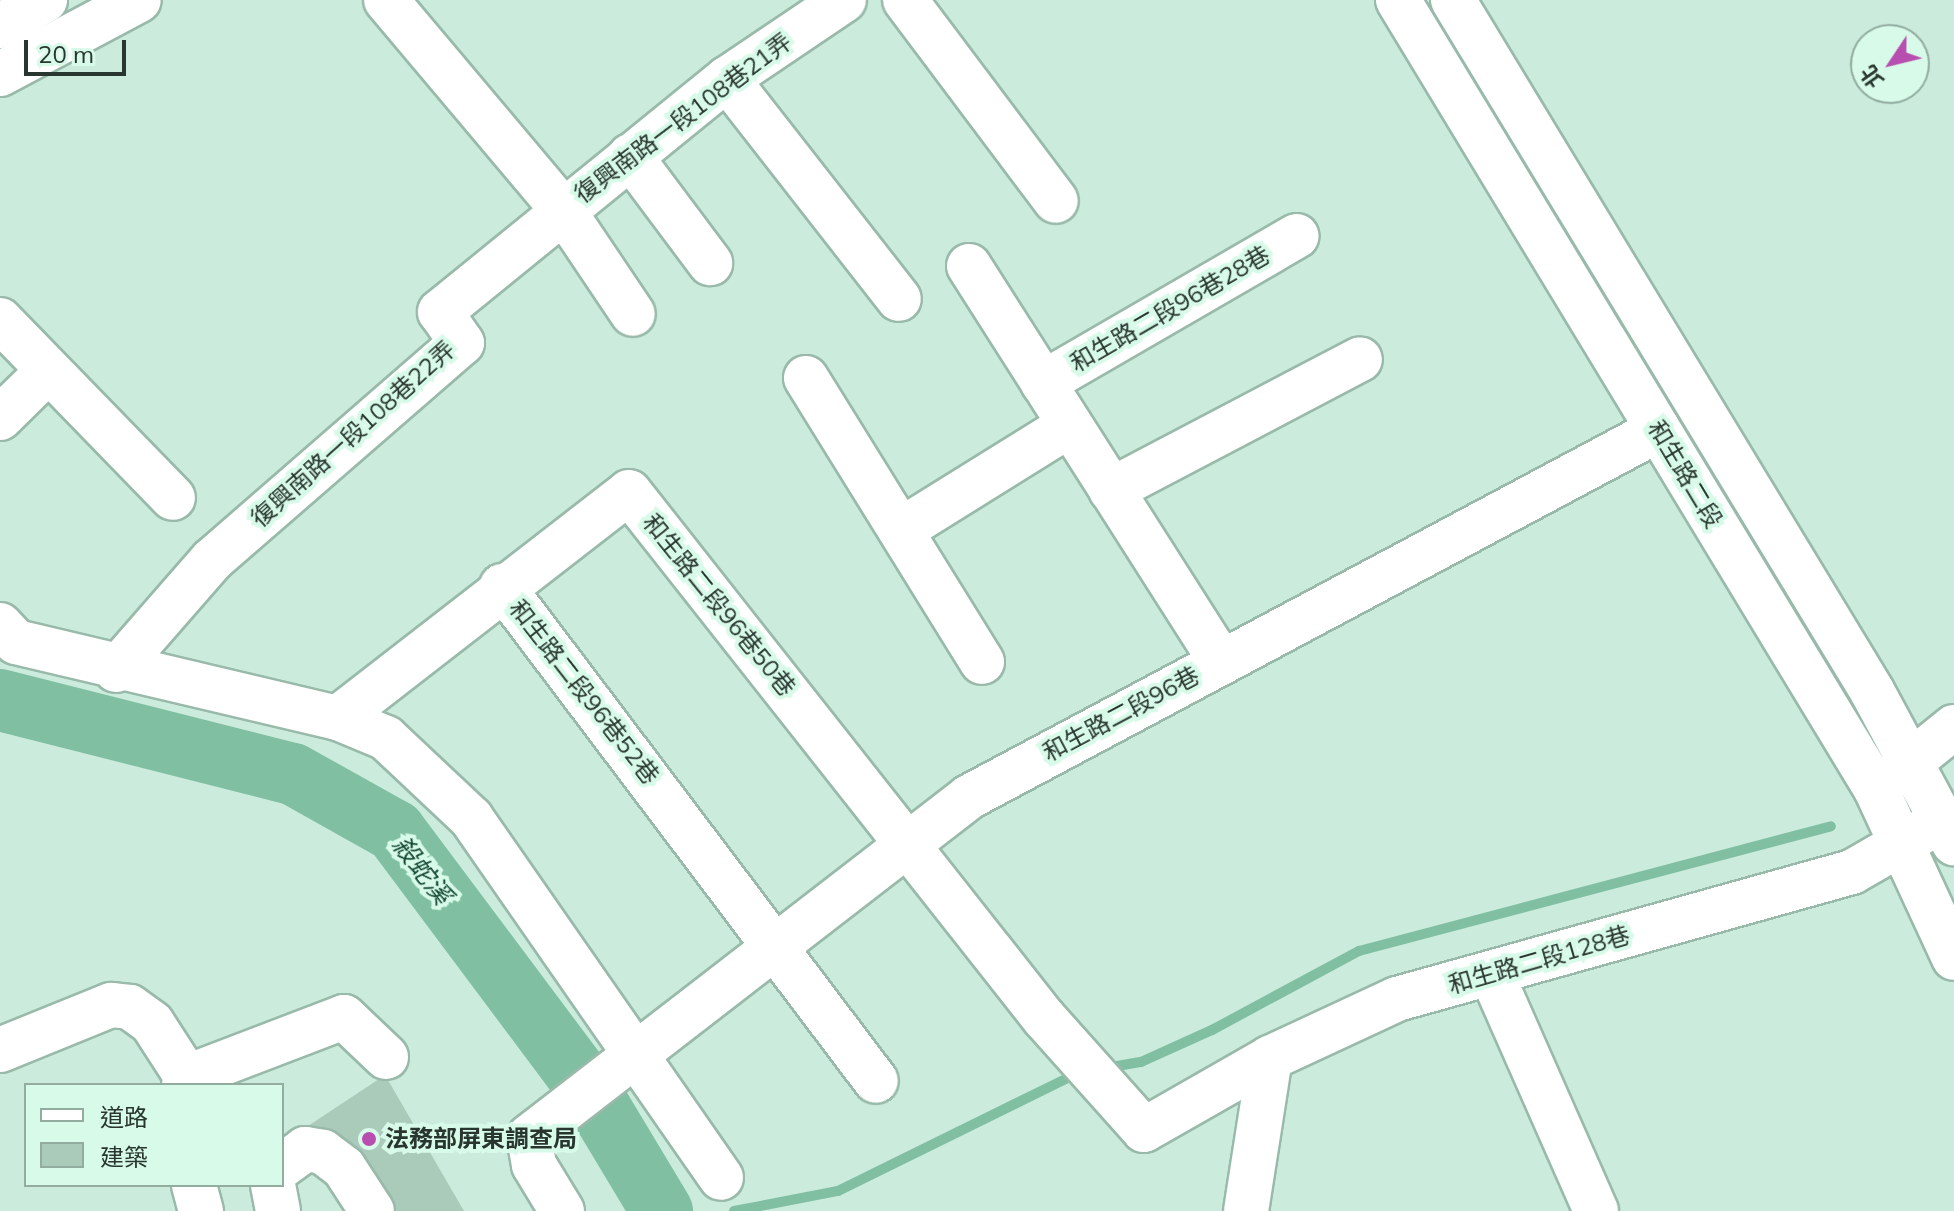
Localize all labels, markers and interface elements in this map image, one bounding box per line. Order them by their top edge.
scale bar [28,24,130,74]
north arrow [1850,24,1930,104]
street label: 復興南路一段108巷21弄 [569,27,797,209]
text: 20 m [38,39,94,69]
text: 北 [1854,60,1890,94]
street label: 和生路二段96巷28巷 [1065,240,1275,378]
street label: 復興南路一段108巷22弄 [245,335,461,533]
street label: 和生路二段 [1642,415,1728,533]
street label: 和生路二段96巷50巷 [637,508,801,702]
street label: 和生路二段96巷52巷 [503,594,665,790]
street label: 和生路二段96巷 [1038,661,1204,767]
water label: 殺蛇溪 [386,830,458,910]
street label: 和生路二段128巷 [1445,920,1633,1000]
legend [24,1083,284,1187]
text: 道路 [100,1102,148,1132]
place label: 法務部屏東調查局 [385,1125,577,1153]
marker: 法務部屏東調查局 [360,1130,378,1148]
text: 建築 [100,1142,148,1172]

